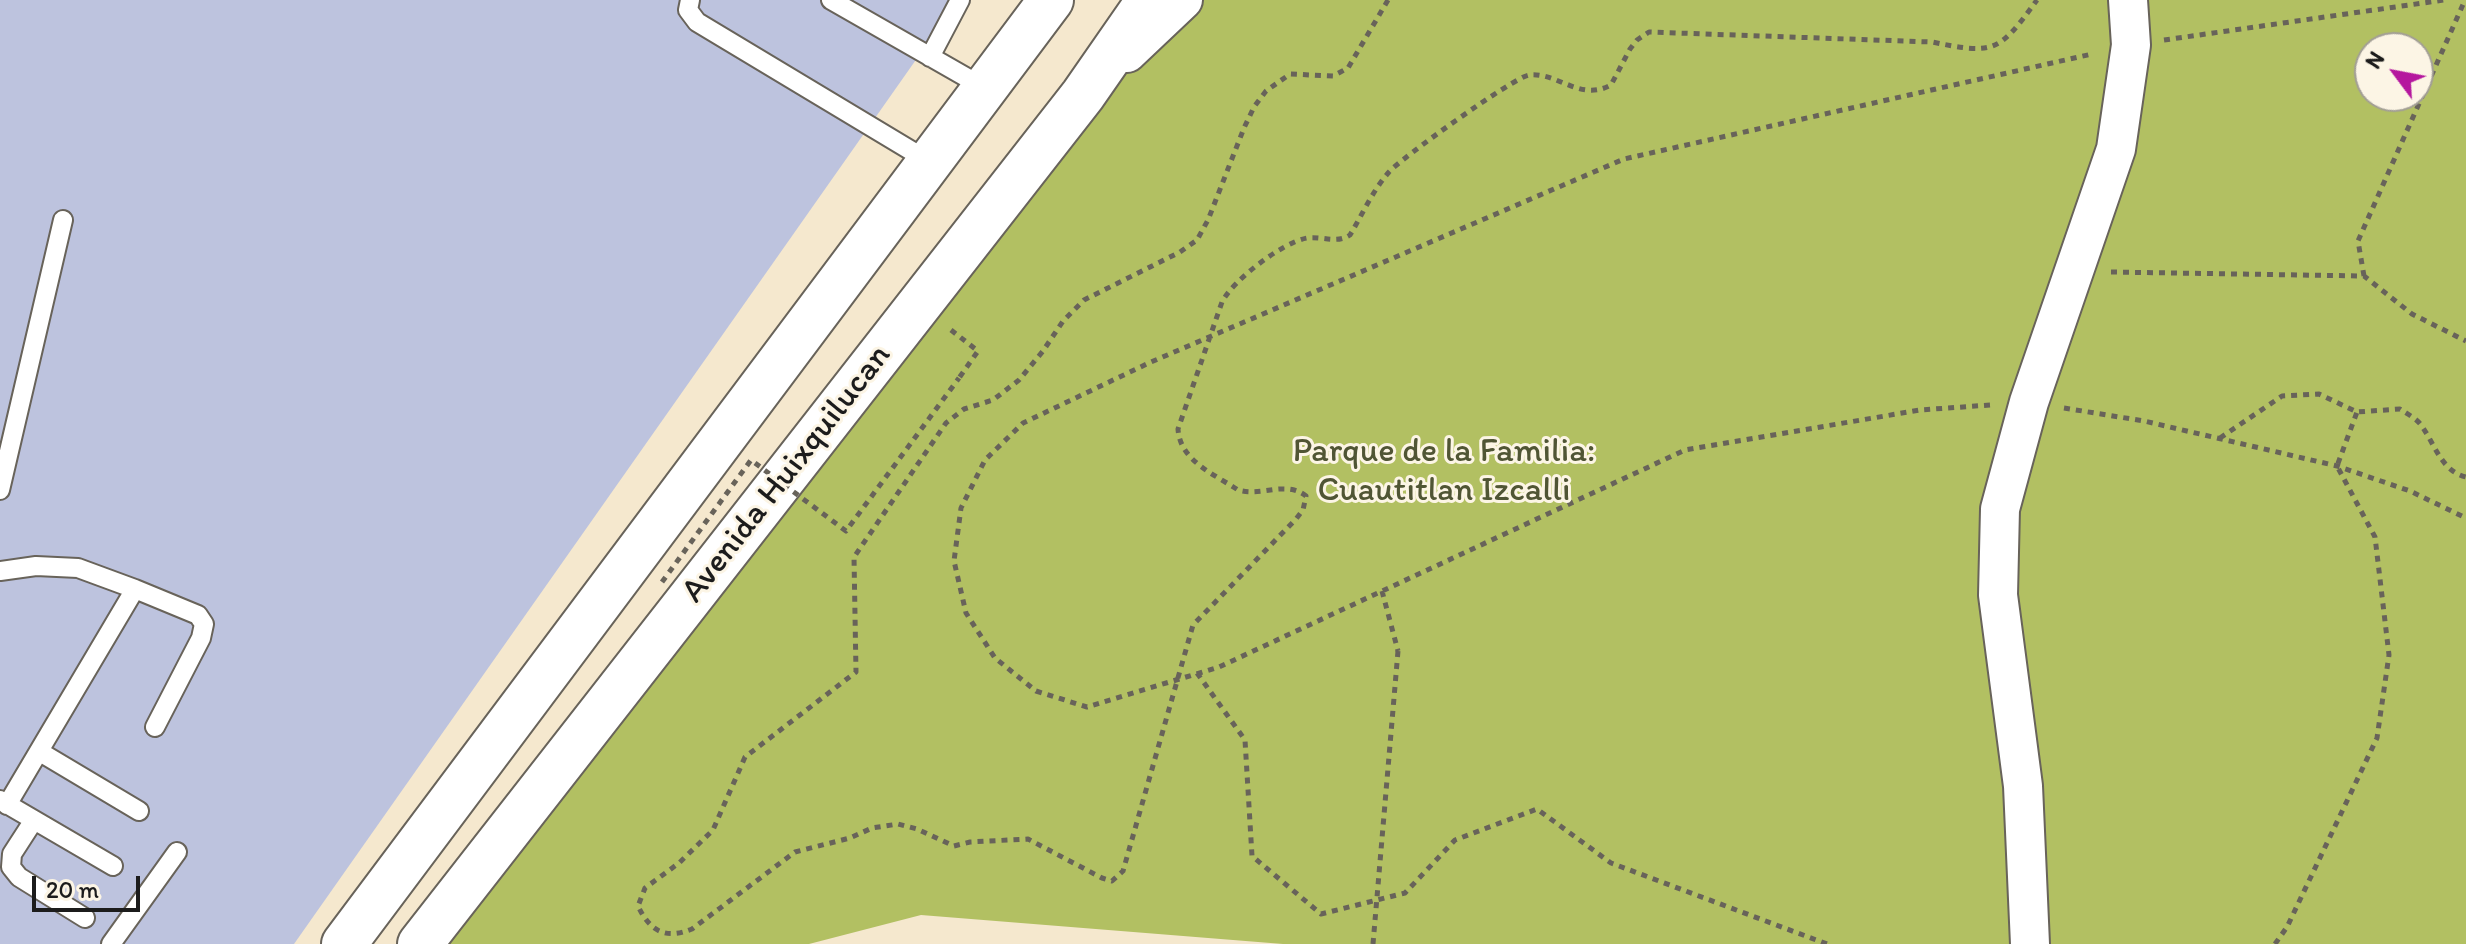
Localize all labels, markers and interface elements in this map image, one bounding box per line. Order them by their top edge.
north arrow [2354,32,2434,112]
text: N [2360,47,2390,74]
street label: Avenida Huixquilucan [673,337,901,611]
park label: Parque de la Familia: Cuautitlan Izcalli [1293,432,1595,512]
scale bar [36,860,144,910]
text: 20 m [46,875,99,904]

